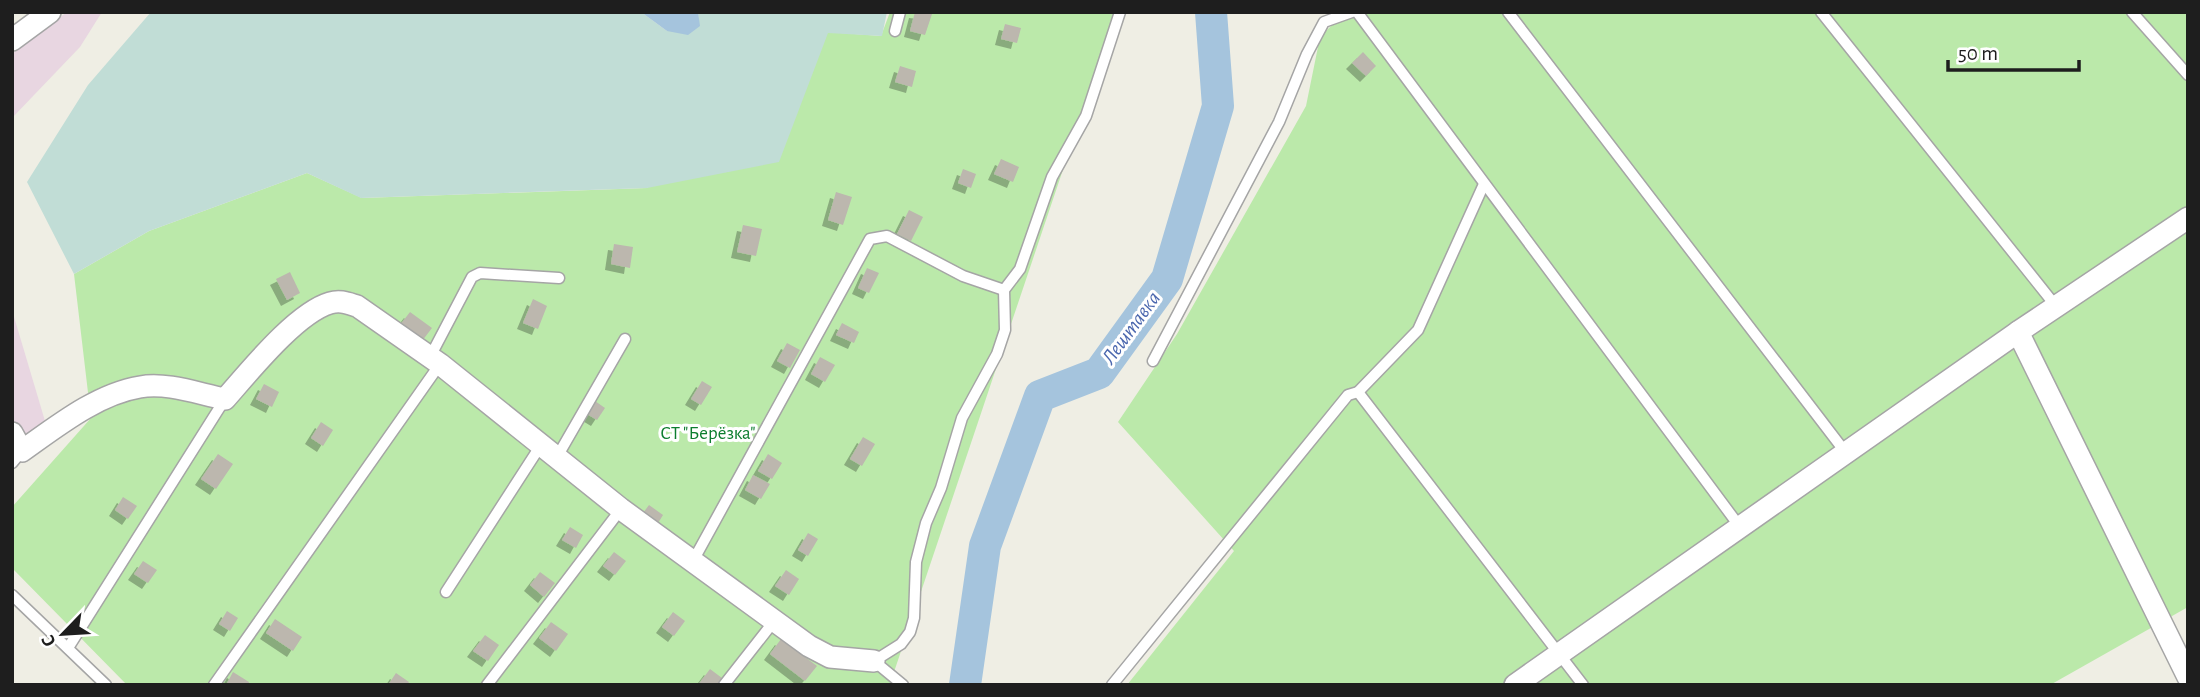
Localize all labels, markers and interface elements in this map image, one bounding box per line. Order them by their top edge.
scale bar [1948,28,2079,72]
text: 50 m [1958,43,1998,64]
water label: Лештавка [1097,288,1164,369]
park label: СТ "Берёзка" [660,424,756,443]
north arrow [28,599,98,669]
text: С [38,632,60,649]

